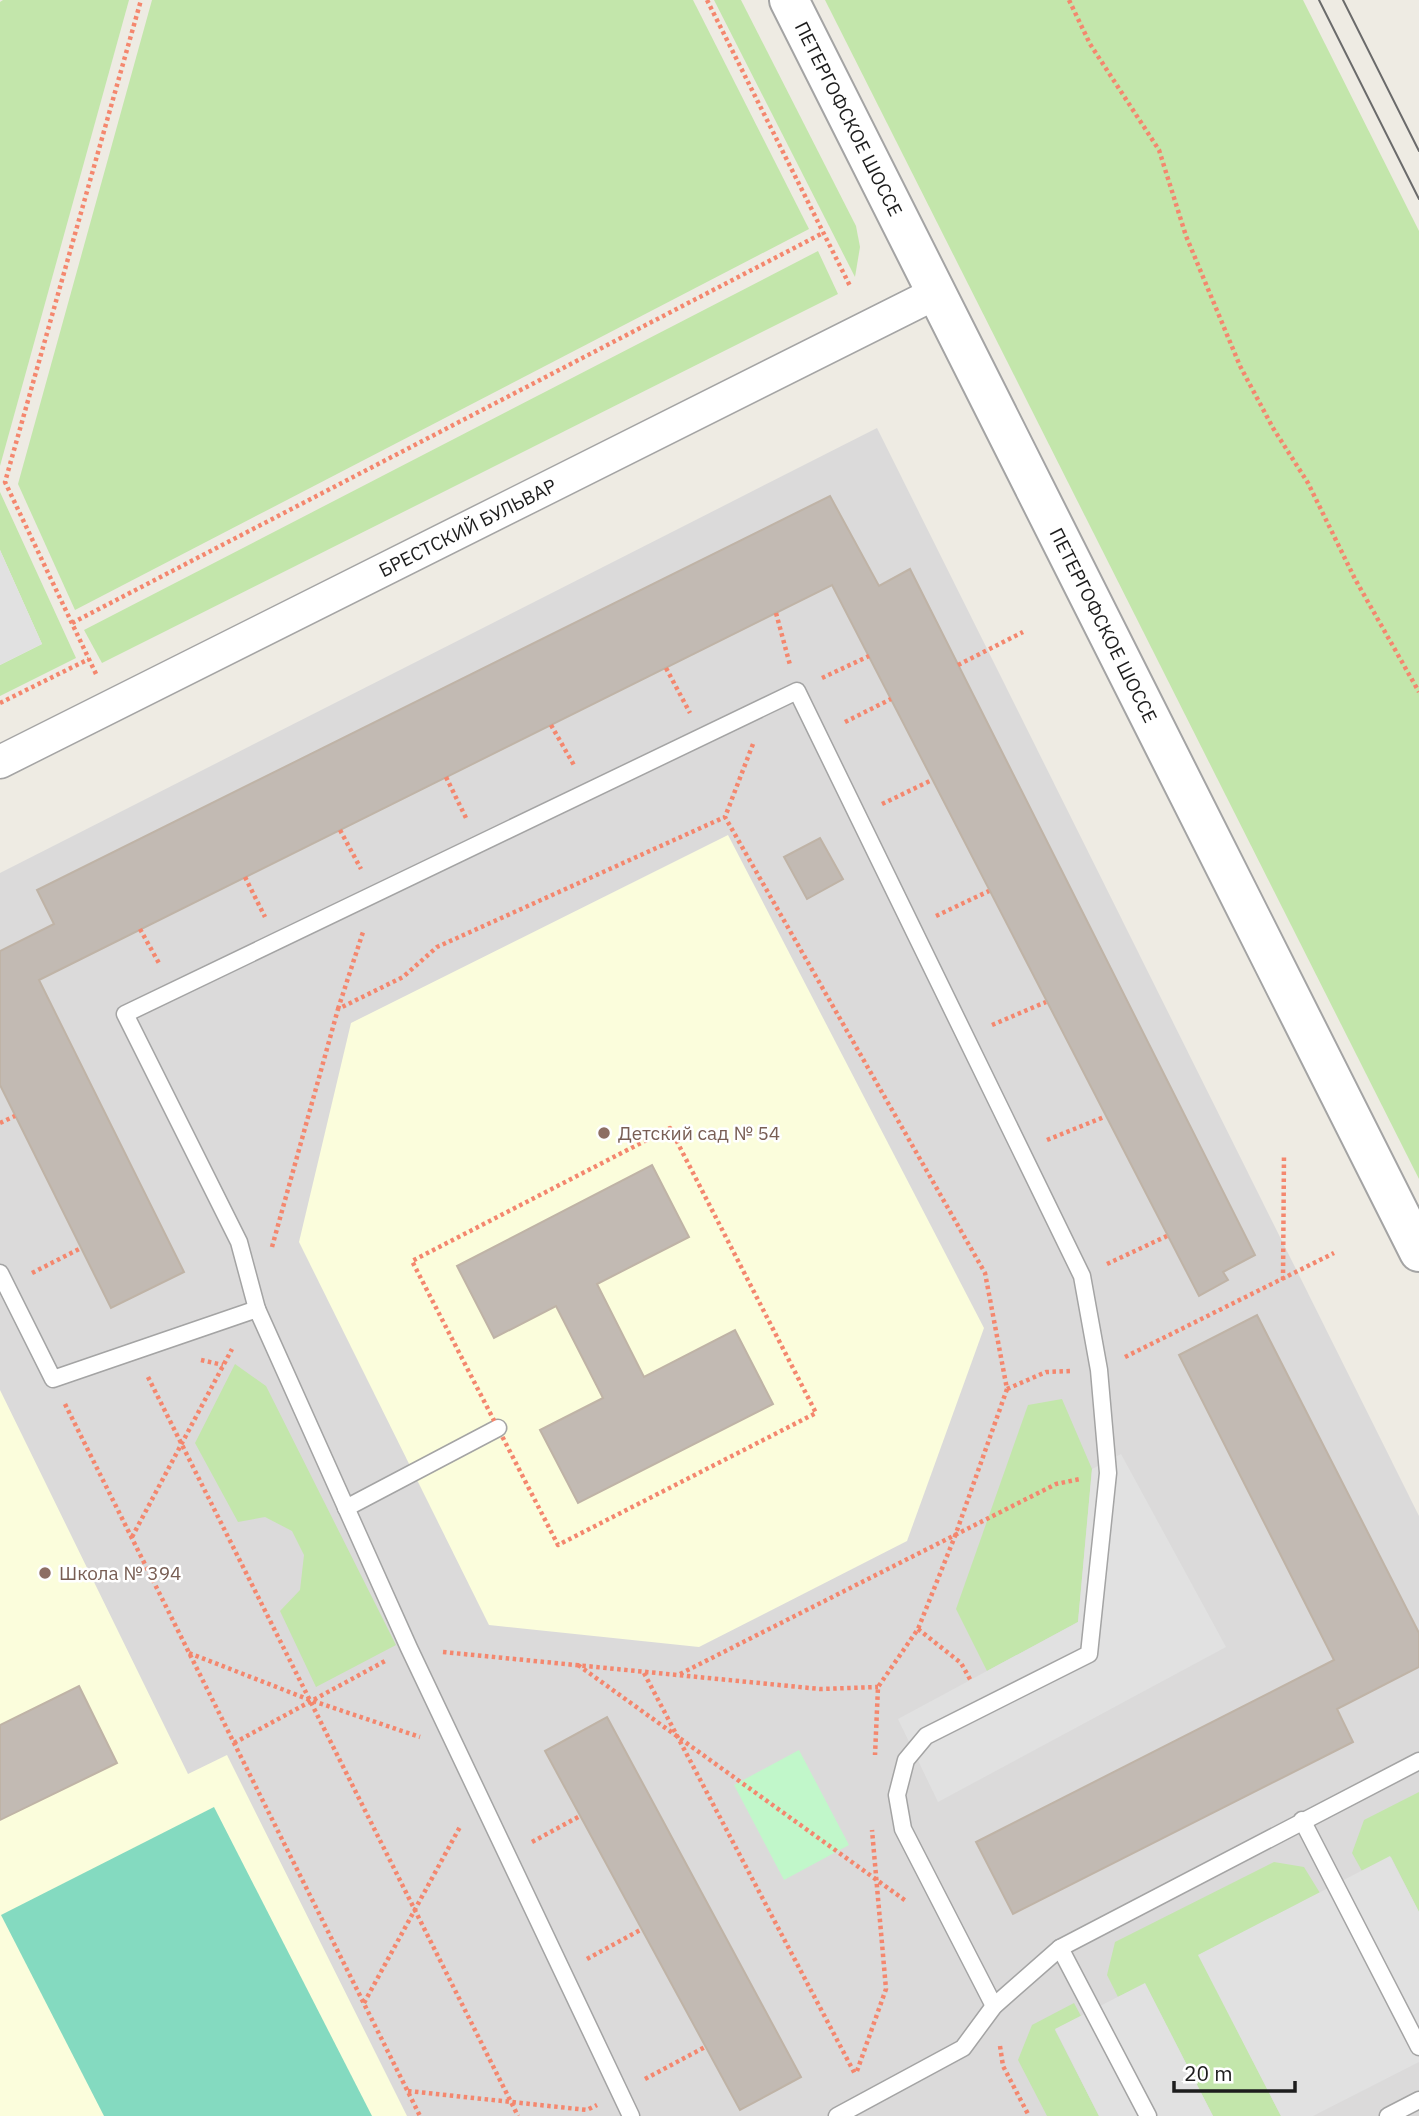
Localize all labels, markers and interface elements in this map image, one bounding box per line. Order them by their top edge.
street label: ПЕТЕРГОФСКОЕ ШОССЕ [790,17,908,220]
street label: БРЕСТСКИЙ БУЛЬВАР [375,473,560,582]
street label: ПЕТЕРГОФСКОЕ ШОССЕ [1045,524,1163,727]
place label: Детский сад № 54 [618,1121,780,1145]
marker: Детский сад № 54 [596,1125,612,1141]
place label: Школа № 394 [59,1561,181,1585]
marker: Школа № 394 [37,1565,53,1581]
scale bar [1174,2050,1295,2094]
text: 20 m [1184,2059,1233,2087]

